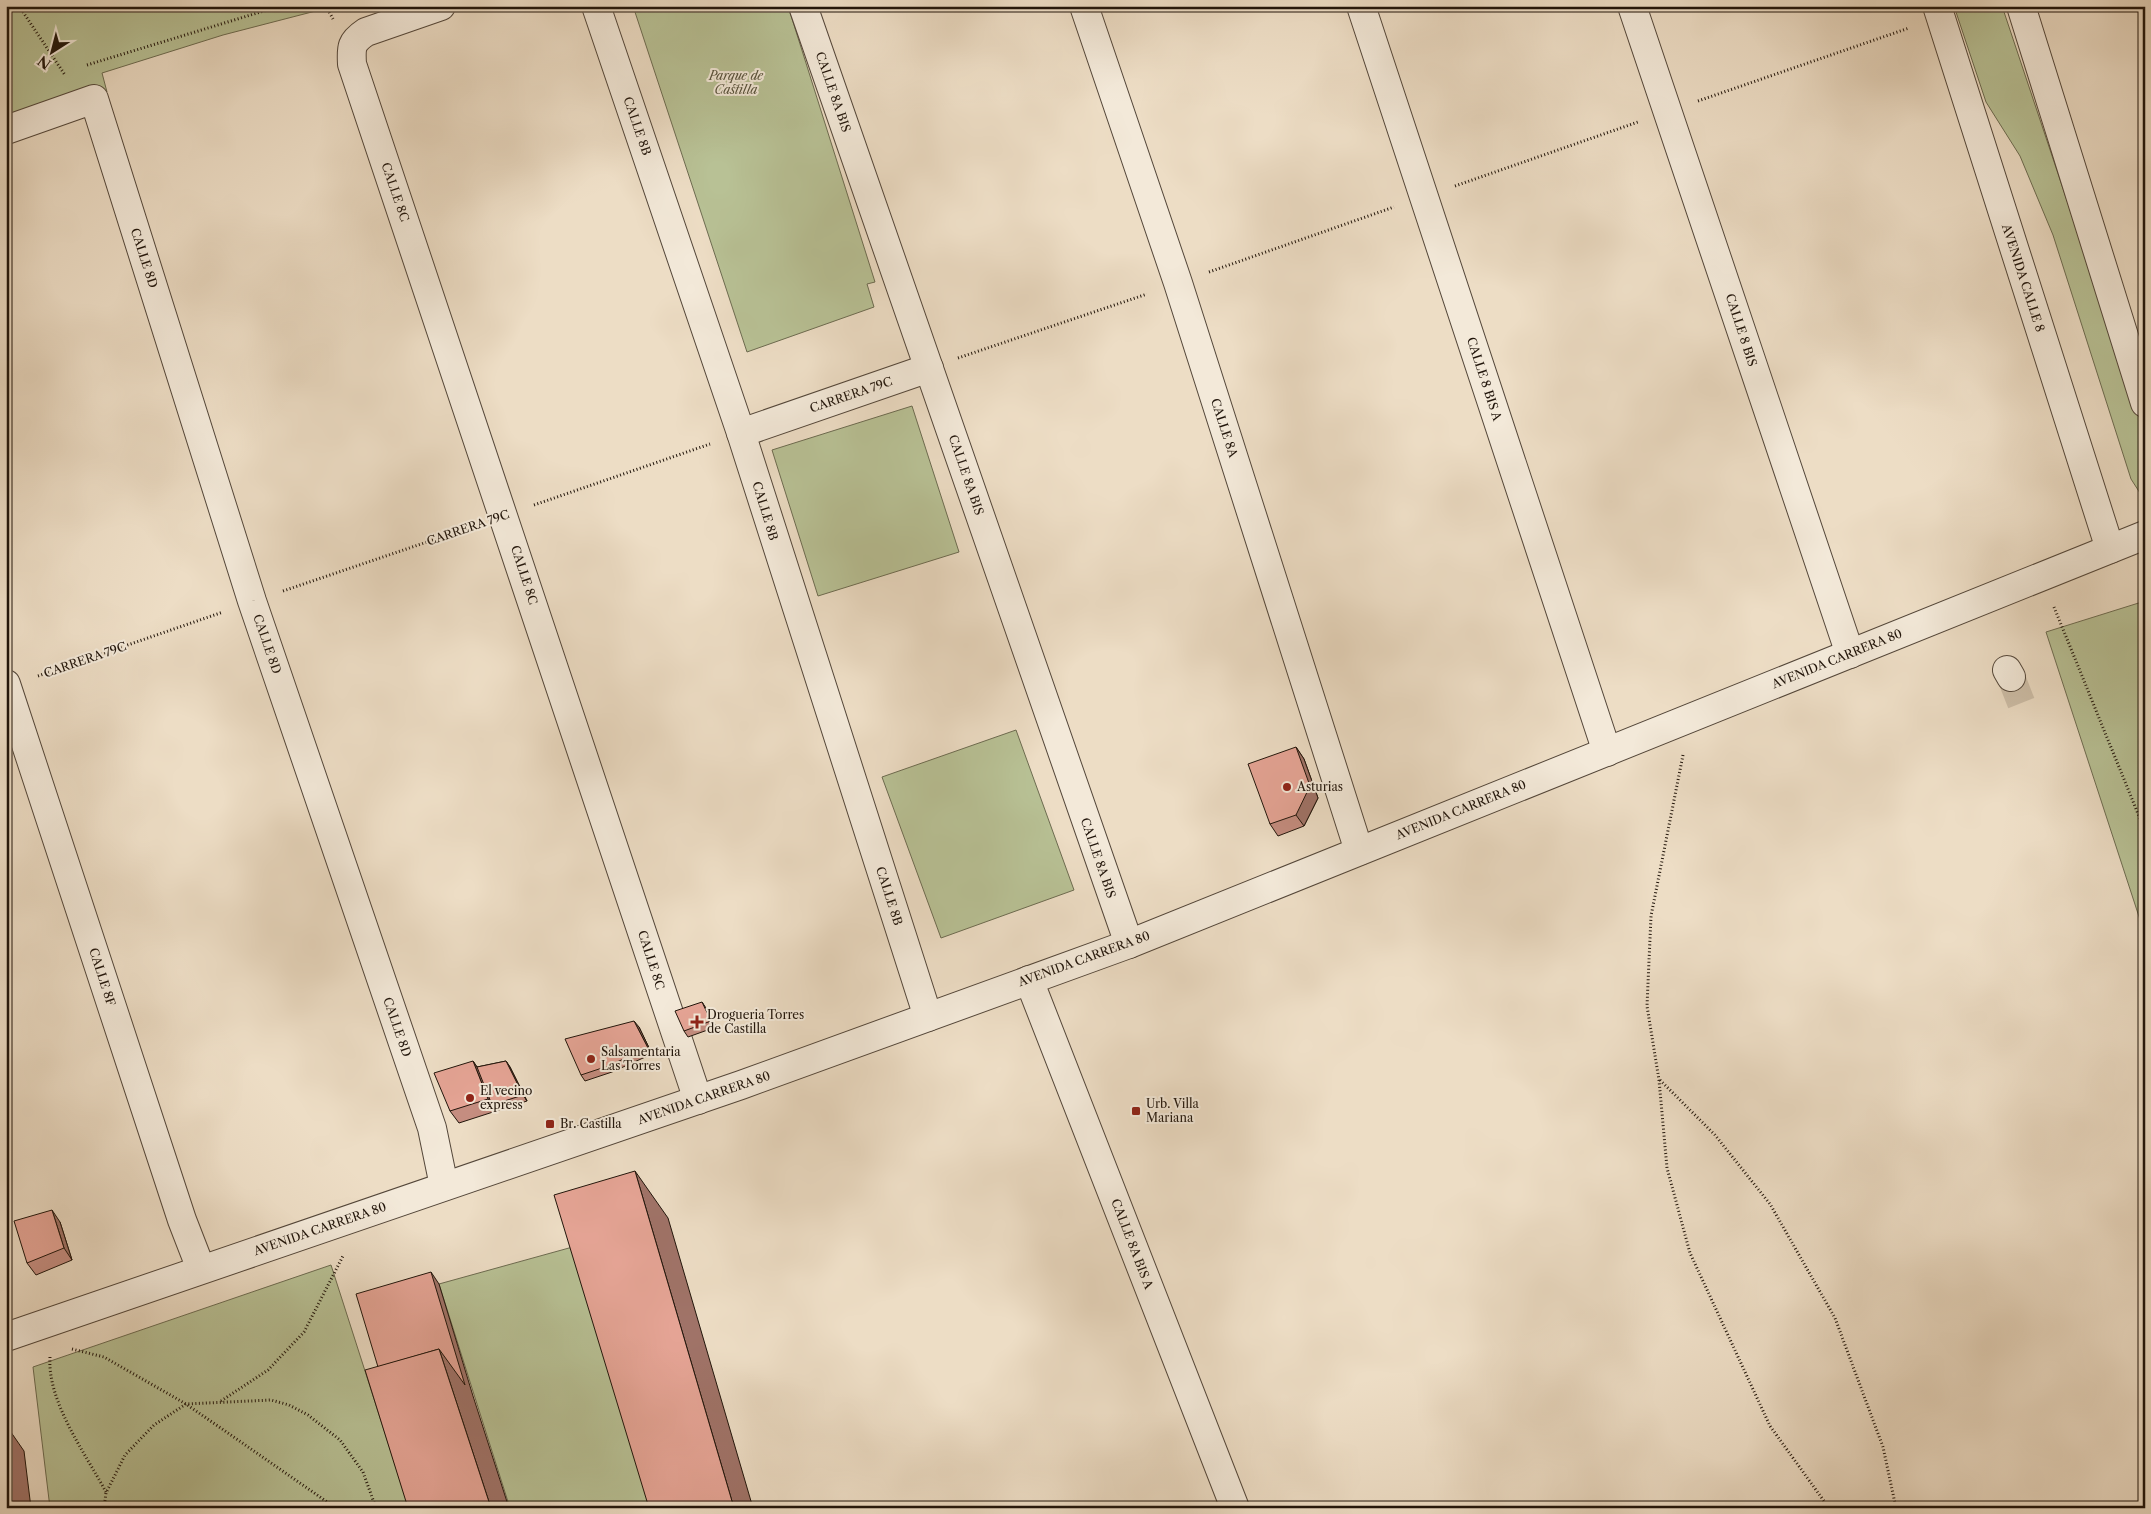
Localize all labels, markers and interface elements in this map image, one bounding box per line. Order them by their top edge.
north arrow [28,28,78,78]
street label: CALLE 8A BIS [813,50,854,134]
text: N [34,52,55,73]
park label: Parque de Castilla [708,68,764,97]
street label: CALLE 8B [620,95,654,157]
street label: CALLE 8C [378,160,413,223]
street label: AVENIDA CALLE 8 [1999,221,2048,334]
street label: CALLE 8D [128,226,161,290]
street label: CALLE 8 BIS [1723,292,1760,368]
street label: CALLE 8 BIS A [1464,335,1505,424]
street label: CARRERA 79C [807,373,894,416]
street label: CALLE 8A [1208,396,1241,460]
street label: CALLE 8A BIS [946,433,987,517]
street label: CALLE 8B [749,480,782,542]
street label: CARRERA 79C [424,506,511,549]
street label: CALLE 8C [508,543,541,607]
street label: CALLE 8D [250,612,285,676]
street label: AVENIDA CARRERA 80 [1768,625,1904,692]
street label: CARRERA 79C [41,638,128,681]
street label: AVENIDA CARRERA 80 [1392,776,1528,843]
place label: Asturias [1296,779,1343,794]
marker: Asturias [1281,781,1293,793]
street label: CALLE 8A BIS [1078,816,1119,900]
street label: CALLE 8B [873,865,906,927]
street label: CALLE 8C [635,928,668,992]
street label: AVENIDA CARRERA 80 [1015,928,1152,990]
street label: CALLE 8F [86,946,119,1008]
street label: CALLE 8D [380,995,415,1059]
place label: Drogueria Torres de Castilla [707,1007,804,1036]
marker: Drogueria Torres de Castilla [691,1016,703,1028]
place label: Salsamentaria Las Torres [601,1044,681,1073]
marker: Salsamentaria Las Torres [585,1053,597,1065]
street label: AVENIDA CARRERA 80 [635,1068,772,1128]
place label: El vecino express [480,1083,532,1112]
marker: El vecino express [464,1092,476,1104]
place label: Urb. Villa Mariana [1146,1096,1200,1125]
marker: Urb. Villa Mariana [1130,1105,1142,1117]
place label: Br. Castilla [560,1116,622,1131]
marker: Br. Castilla [544,1118,556,1130]
street label: CALLE 8A BIS A [1108,1196,1157,1292]
street label: AVENIDA CARRERA 80 [251,1199,388,1259]

